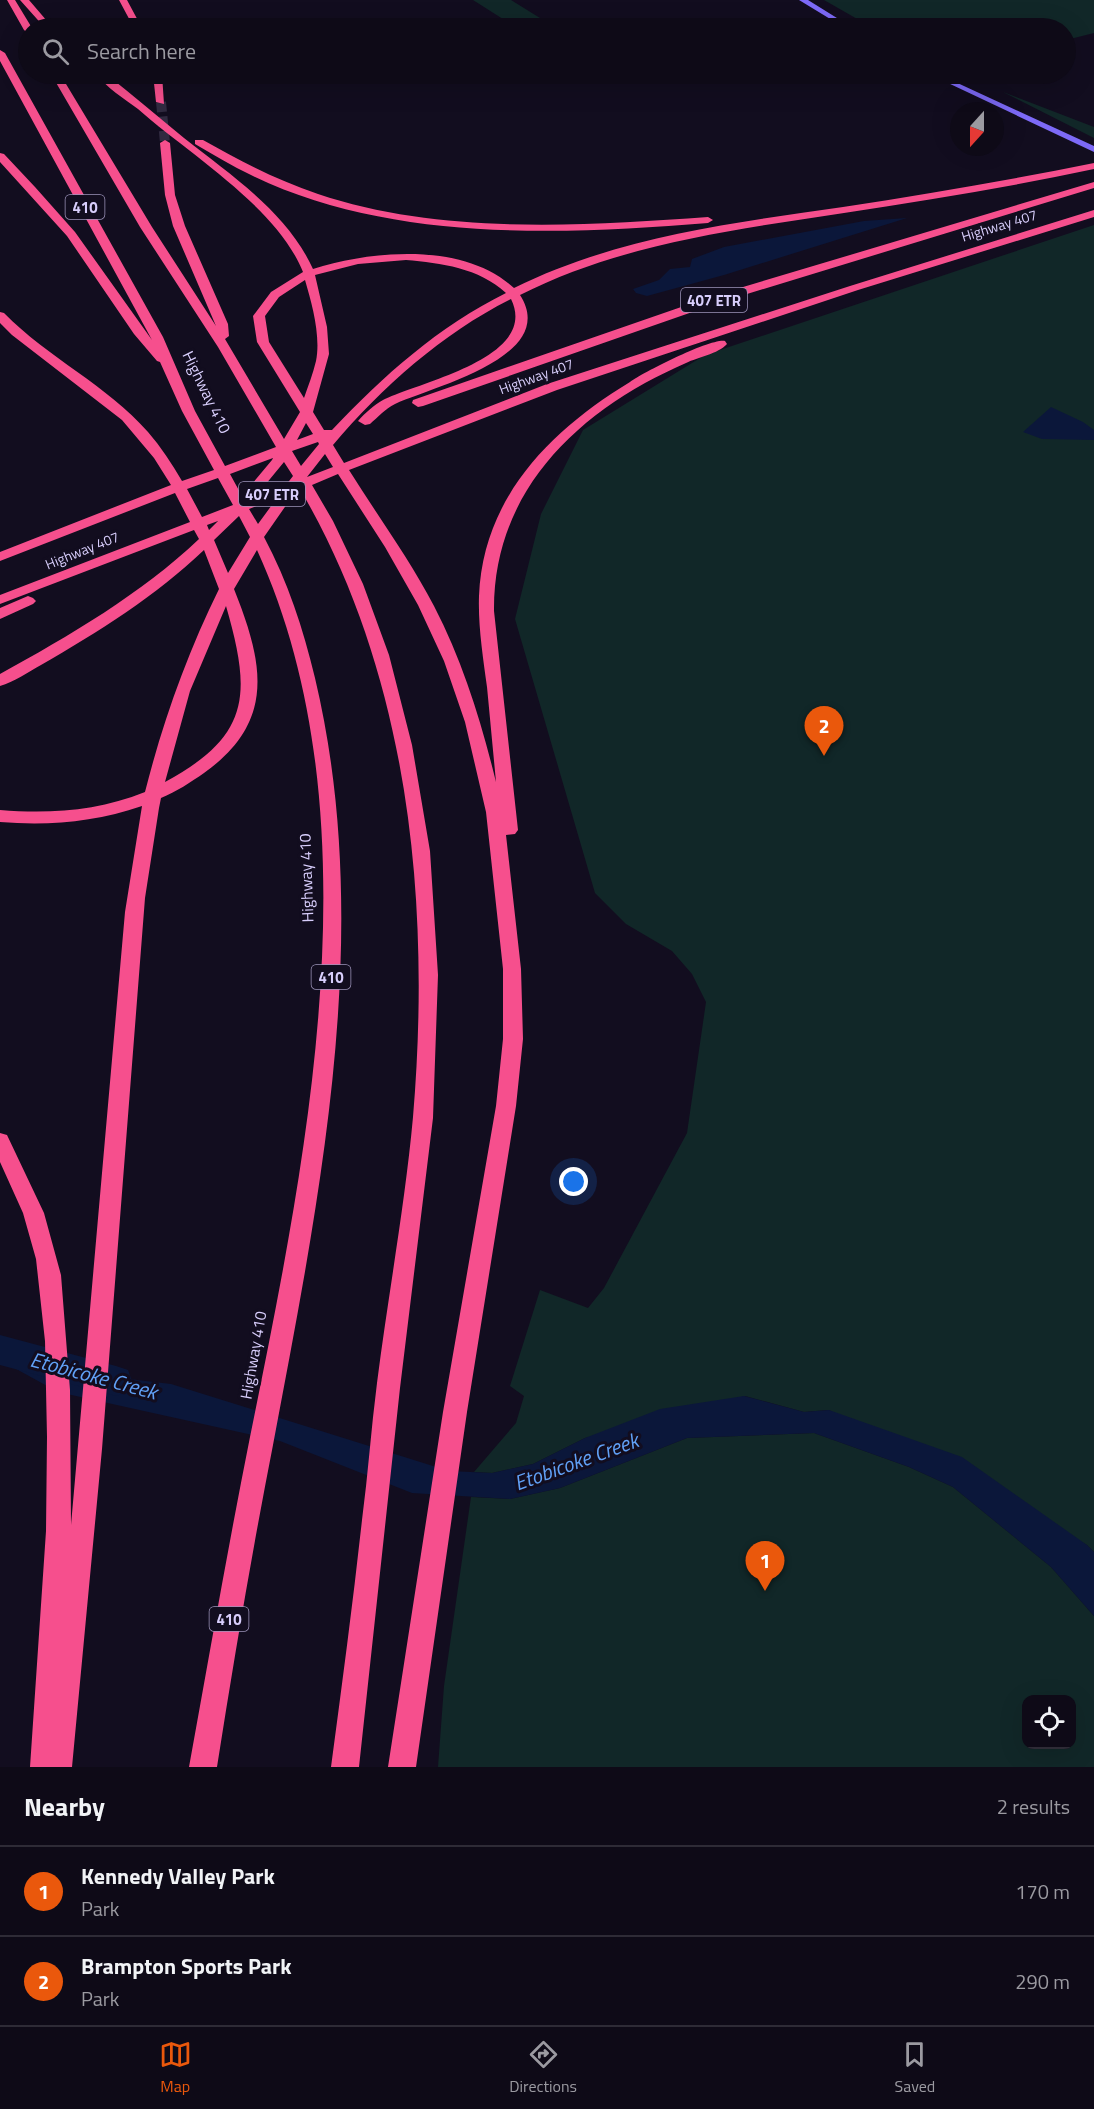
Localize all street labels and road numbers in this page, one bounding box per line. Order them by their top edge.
road number: 410 [66,195,104,219]
street label: Highway 407 [959,204,1039,246]
road number: 407 ETR [681,288,747,312]
street label: Highway 410 [177,347,237,437]
street label: Highway 407 [496,353,576,399]
road number: 407 ETR [239,482,305,506]
street label: Highway 407 [42,526,122,574]
street label: Highway 410 [292,833,320,923]
road number: 410 [312,965,350,989]
street label: Highway 410 [233,1309,273,1401]
road number: 410 [210,1607,248,1631]

